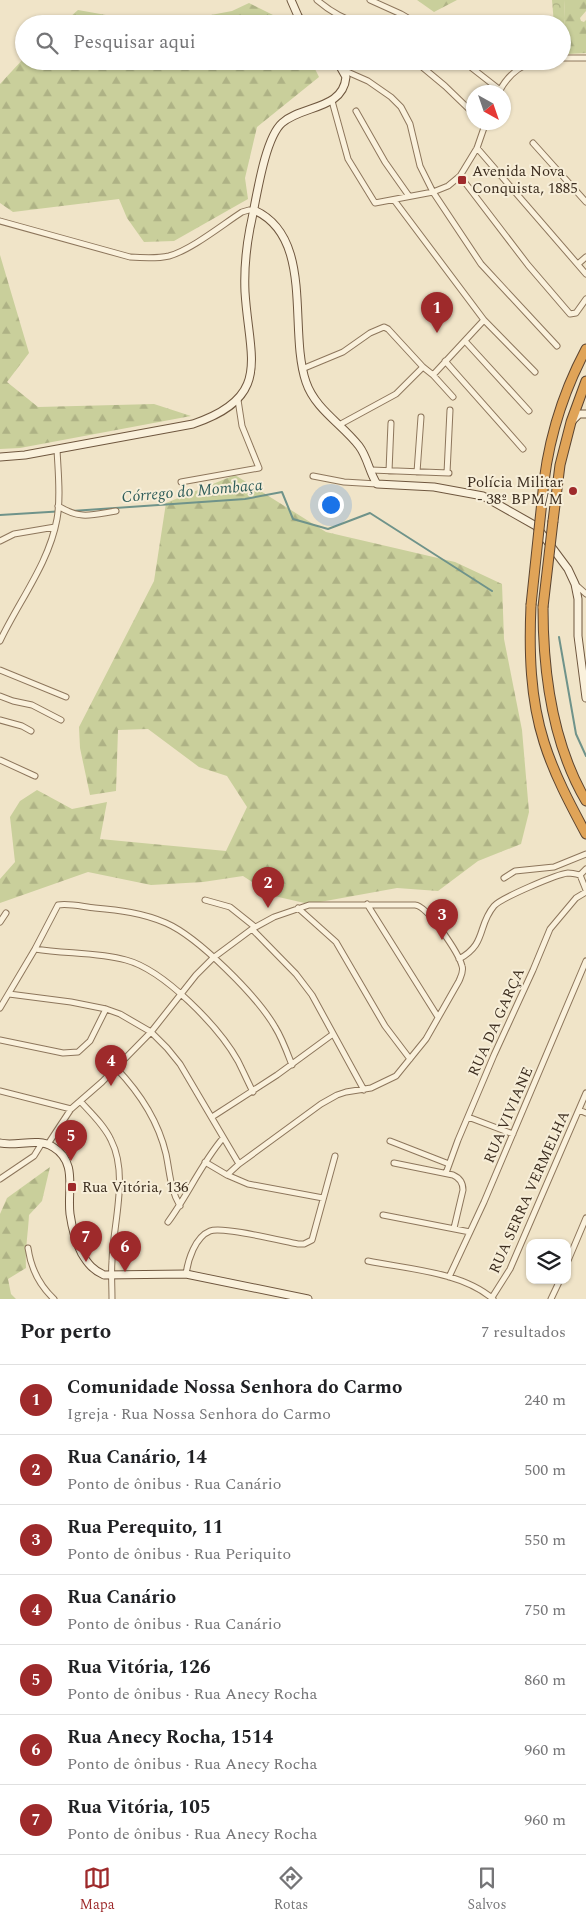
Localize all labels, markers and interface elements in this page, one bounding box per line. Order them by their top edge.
search box [15,15,571,70]
text: Pesquisar aqui [73,28,196,57]
icon: search [33,29,61,57]
north arrow [466,85,511,130]
place label: Avenida Nova Conquista, 1885 [472,160,578,200]
marker: Avenida Nova Conquista, 1885 [456,174,468,186]
pin: 1 [421,292,453,333]
place label: Polícia Militar - 38º BPM/M [467,471,563,511]
water label: Córrego do Mombaça [121,473,264,509]
marker: Polícia Militar - 38º BPM/M [567,485,579,497]
your location [318,492,344,518]
pin: 2 [252,867,284,908]
pin: 3 [426,899,458,940]
street label: RUA DA GARÇA [462,964,531,1080]
pin: 4 [95,1045,127,1086]
street label: RUA VIVIANE [478,1063,539,1167]
street label: RUA SERRA VERMELHA [483,1107,576,1277]
pin: 5 [55,1120,87,1161]
place label: Rua Vitória, 136 [82,1176,189,1199]
marker: Rua Vitória, 136 [66,1181,78,1193]
pin: 7 [70,1221,102,1262]
pin: 6 [109,1231,141,1272]
map controls [526,1239,571,1284]
button: layers [526,1239,571,1284]
text: Por perto [20,1316,111,1348]
text: 7 resultados [481,1320,566,1344]
text: Comunidade Nossa Senhora do Carmo [67,1373,402,1402]
text: 1 [32,1388,40,1412]
text: 240 m [524,1388,566,1412]
text: Igreja · Rua Nossa Senhora do Carmo [67,1402,331,1426]
text: Rua Canário, 14 [67,1443,207,1472]
text: 2 [32,1458,40,1482]
text: 500 m [524,1458,566,1482]
text: Ponto de ônibus · Rua Canário [67,1472,281,1496]
text: Rua Perequito, 11 [67,1513,223,1542]
text: 3 [32,1528,40,1552]
text: 550 m [524,1528,566,1552]
text: Ponto de ônibus · Rua Periquito [67,1542,291,1566]
text: Rua Canário [67,1583,176,1612]
text: 4 [32,1598,40,1622]
text: 750 m [524,1598,566,1622]
text: Ponto de ônibus · Rua Canário [67,1612,281,1636]
text: Rua Vitória, 126 [67,1653,211,1682]
text: 5 [32,1668,40,1692]
text: 860 m [524,1668,566,1692]
text: Ponto de ônibus · Rua Anecy Rocha [67,1682,317,1706]
text: Rua Anecy Rocha, 1514 [67,1723,273,1752]
text: 6 [32,1738,40,1762]
text: 960 m [524,1738,566,1762]
text: Ponto de ônibus · Rua Anecy Rocha [67,1752,317,1776]
text: Rua Vitória, 105 [67,1793,211,1822]
text: 7 [32,1808,40,1832]
text: 960 m [524,1808,566,1832]
text: Ponto de ônibus · Rua Anecy Rocha [67,1822,317,1846]
tab: Mapa [80,1864,115,1915]
tab: Rotas [274,1864,308,1915]
tab: Salvos [468,1864,506,1915]

